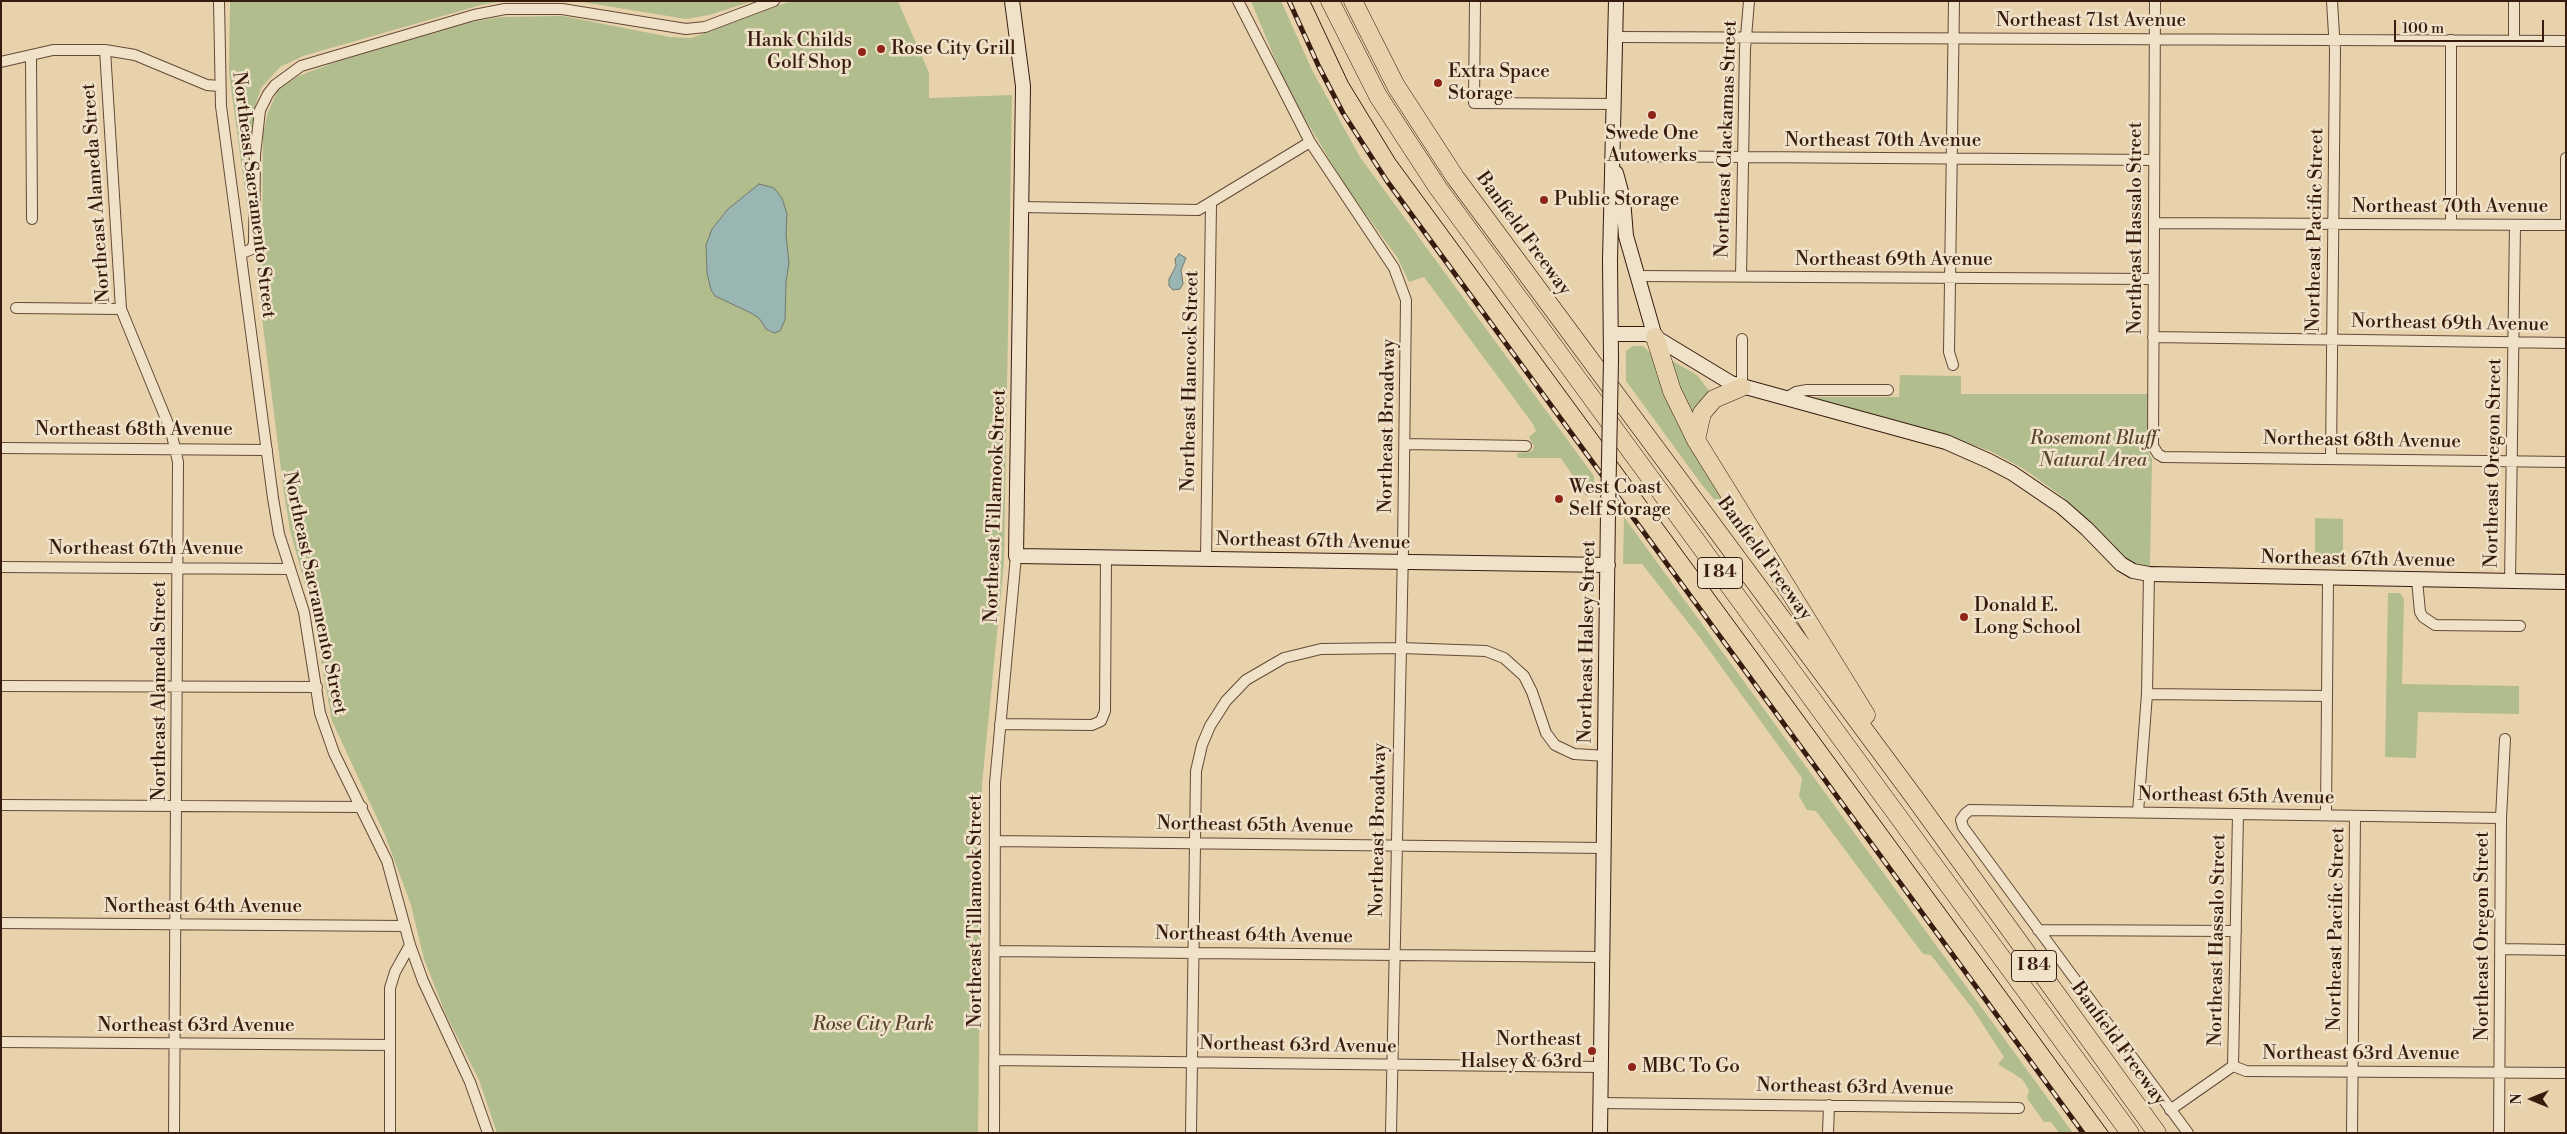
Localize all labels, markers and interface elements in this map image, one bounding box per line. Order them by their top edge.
street label: Northeast 71st Avenue [1996,10,2186,32]
scale bar [2397,10,2547,42]
text: 100 m [2402,19,2444,38]
street label: Northeast Clackamas Street [1711,20,1743,258]
place label: Hank Childs Golf Shop [747,30,852,74]
place label: Rose City Grill [891,38,1016,60]
marker: Rose City Grill [875,43,887,55]
marker: Hank Childs Golf Shop [856,46,868,58]
place label: Extra Space Storage [1448,61,1550,105]
street label: Northeast Sacramento Street [227,71,279,319]
marker: Extra Space Storage [1432,77,1444,89]
street label: Northeast Alameda Street [78,82,116,304]
marker: Swede One Autowerks [1646,109,1658,121]
street label: Northeast Hassalo Street [2125,122,2147,334]
place label: Swede One Autowerks [1605,123,1699,167]
street label: Northeast Pacific Street [2303,128,2329,332]
street label: Northeast 70th Avenue [1785,130,1981,152]
street label: Banfield Freeway [1470,168,1576,300]
place label: Public Storage [1554,189,1679,211]
marker: Public Storage [1538,194,1550,206]
street label: Northeast 70th Avenue [2352,196,2548,218]
street label: Northeast 69th Avenue [1795,249,1993,271]
street label: Northeast Hancock Street [1178,270,1204,492]
street label: Northeast 69th Avenue [2351,311,2549,337]
street label: Northeast Broadway [1375,339,1401,513]
street label: Northeast Oregon Street [2481,358,2507,568]
street label: Northeast Tillamook Street [981,389,1011,623]
street label: Northeast 68th Avenue [35,419,233,441]
park label: Rosemont Bluff Natural Area [2030,428,2156,472]
street label: Northeast 68th Avenue [2263,428,2461,454]
street label: Northeast Sacramento Street [277,469,351,717]
place label: West Coast Self Storage [1569,477,1671,521]
marker: West Coast Self Storage [1553,493,1565,505]
street label: Banfield Freeway [1711,493,1817,625]
street label: Northeast 67th Avenue [1215,529,1411,555]
street label: Northeast 67th Avenue [49,538,243,560]
street label: Northeast Halsey Street [1575,540,1601,744]
street label: Northeast 67th Avenue [2260,547,2456,573]
road number: I 84 [1698,558,1742,588]
street label: Northeast Alameda Street [149,581,171,801]
place label: Donald E. Long School [1974,595,2081,639]
marker: Donald E. Long School [1958,611,1970,623]
street label: Northeast Broadway [1366,743,1392,917]
street label: Northeast 65th Avenue [2137,784,2335,810]
street label: Northeast Tillamook Street [965,794,987,1028]
street label: Northeast 65th Avenue [1156,813,1354,839]
street label: Northeast Pacific Street [2324,827,2350,1031]
street label: Northeast Oregon Street [2472,831,2494,1041]
street label: Northeast Hassalo Street [2205,833,2231,1047]
street label: Northeast 64th Avenue [104,896,302,918]
street label: Northeast 64th Avenue [1155,923,1353,949]
road number: I 84 [2012,950,2056,981]
street label: Banfield Freeway [2065,978,2171,1110]
park label: Rose City Park [812,1014,934,1036]
street label: Northeast 63rd Avenue [97,1015,295,1037]
place label: Northeast Halsey & 63rd [1461,1029,1582,1073]
street label: Northeast 63rd Avenue [1199,1033,1397,1059]
street label: Northeast 63rd Avenue [2262,1043,2460,1065]
marker: Northeast Halsey & 63rd [1586,1045,1598,1057]
place label: MBC To Go [1642,1056,1740,1078]
marker: MBC To Go [1626,1061,1638,1073]
north arrow [2507,1074,2557,1124]
street label: Northeast 63rd Avenue [1756,1075,1954,1101]
text: N [2508,1093,2526,1105]

